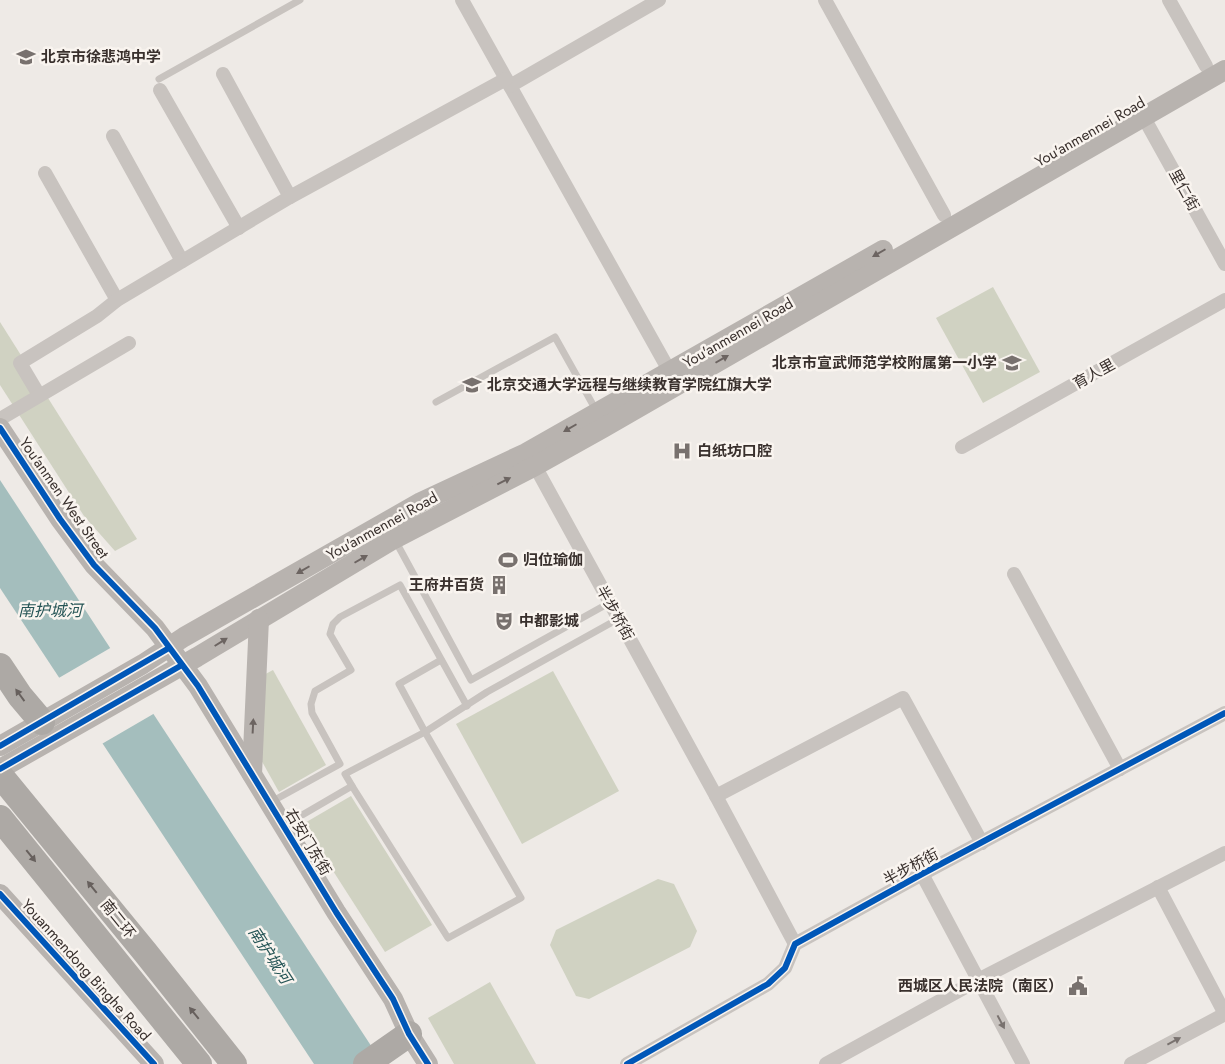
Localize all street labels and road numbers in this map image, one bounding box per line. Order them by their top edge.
street label: You'anmennei Road [1031,91,1149,173]
street label: 里仁街 [1163,165,1205,215]
street label: You'anmennei Road [679,292,797,374]
street label: 育人里 [1069,353,1119,395]
street label: You'anmen West Street [14,433,114,563]
street label: You'anmennei Road [322,486,442,566]
street label: 半步桥街 [591,581,639,645]
street label: 右安门东街 [279,804,337,880]
street label: 半步桥街 [879,843,943,891]
street label: Youanmendong Binghe Road [16,894,156,1046]
street label: 南二环 [95,895,141,943]

